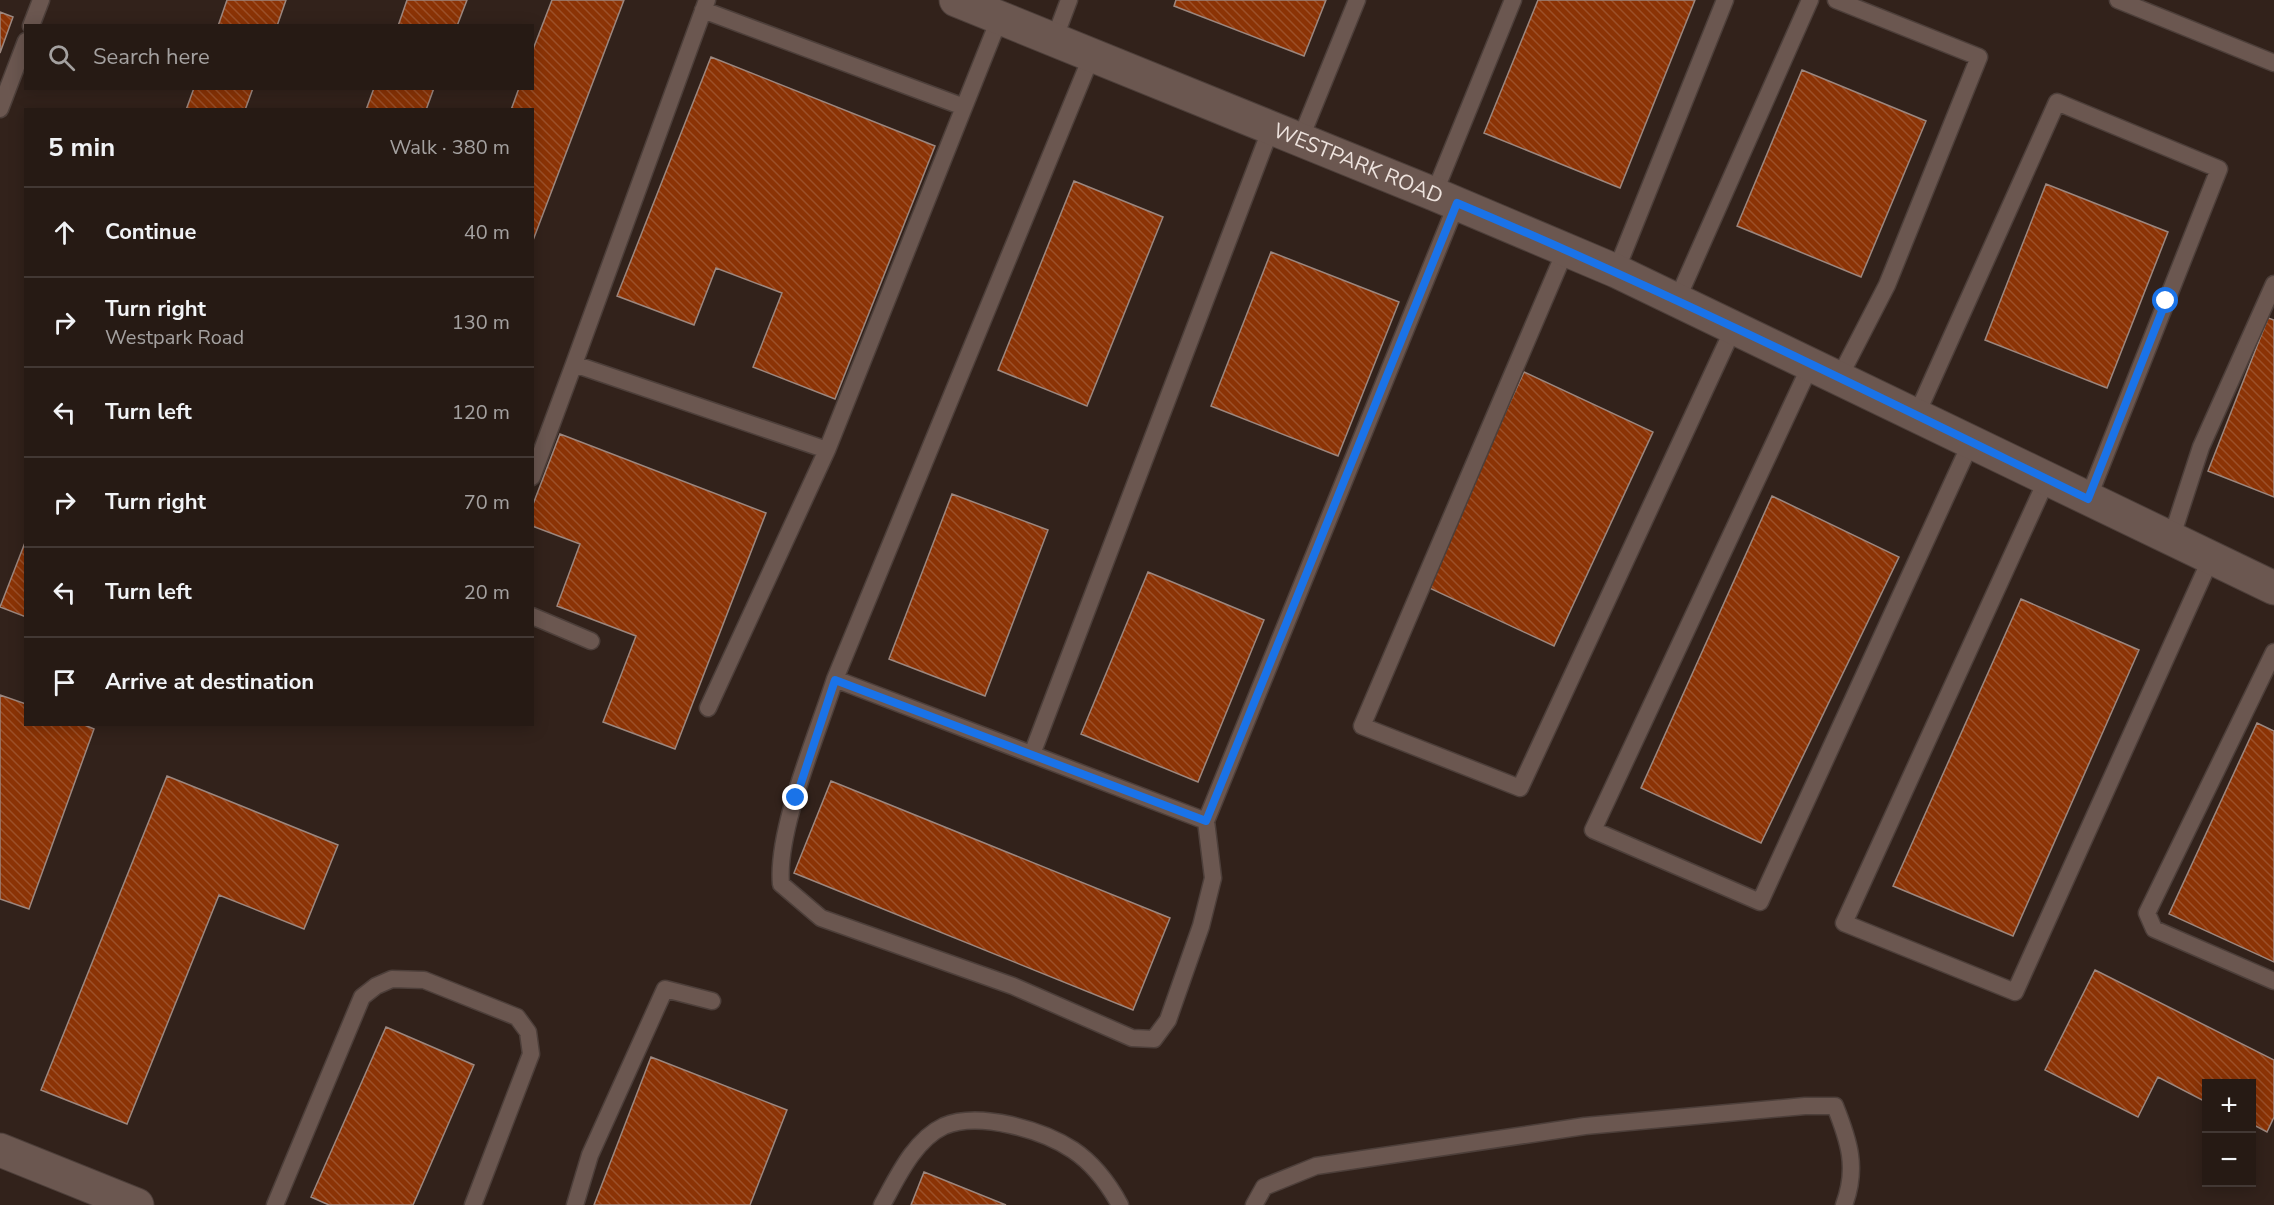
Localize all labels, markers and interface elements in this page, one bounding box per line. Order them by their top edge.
search box [24,24,534,90]
icon: search [45,41,78,74]
text: Search here [93,42,210,72]
street label: WESTPARK ROAD [1269,116,1447,210]
text: 5 min [48,130,115,165]
text: Walk · 380 m [390,134,510,161]
icon: ahead [48,216,81,249]
text: Continue [105,217,196,247]
text: 40 m [464,219,510,246]
route start [2152,287,2178,313]
text: Turn right [105,294,206,324]
icon: right [48,306,81,339]
text: 130 m [452,309,510,336]
text: Westpark Road [105,324,244,351]
icon: left [48,396,81,429]
text: Turn left [105,397,192,427]
text: 120 m [452,399,510,426]
icon: right [48,486,81,519]
text: Turn right [105,487,206,517]
text: 70 m [464,489,510,516]
icon: left [48,576,81,609]
text: Turn left [105,577,192,607]
text: 20 m [464,579,510,606]
icon: arrive [48,666,81,699]
text: Arrive at destination [105,667,314,697]
route end [782,784,808,810]
map controls [2202,1079,2256,1187]
button: + [2202,1079,2256,1133]
button: − [2202,1133,2256,1187]

